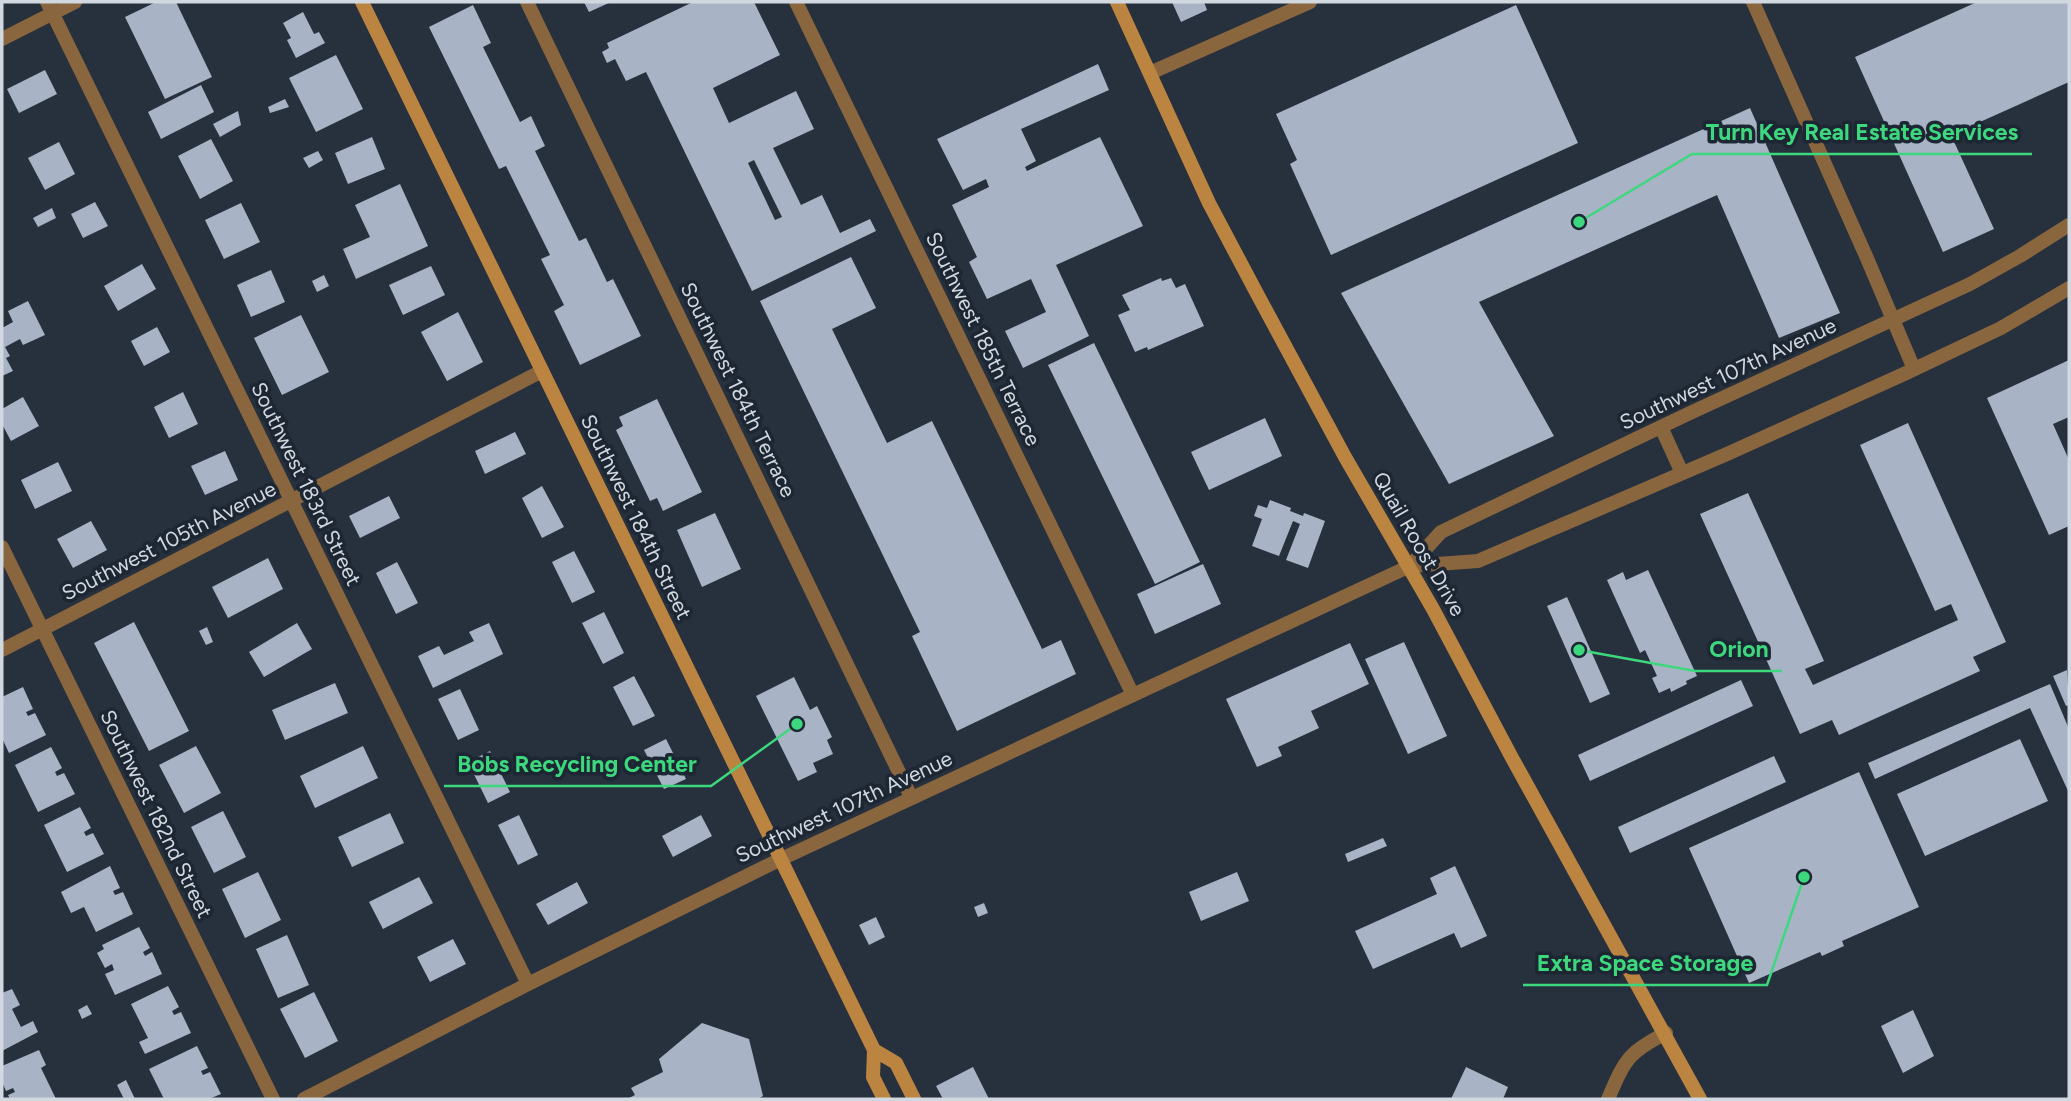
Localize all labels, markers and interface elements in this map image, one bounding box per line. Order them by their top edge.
callout: Turn Key Real Estate Services [1692,110,2032,154]
text: Turn Key Real Estate Services [1706,118,2019,146]
street label: Southwest 185th Terrace [921,228,1046,450]
street label: Southwest 184th Terrace [676,278,801,501]
street label: Southwest 107th Avenue [1615,312,1840,435]
street label: Southwest 183rd Street [246,378,367,590]
street label: Southwest 184th Street [576,410,697,623]
street label: Quail Roost Drive [1368,467,1471,620]
street label: Southwest 105th Avenue [58,476,280,605]
callout: Orion [1695,627,1782,671]
text: Orion [1709,635,1769,663]
street label: Southwest 182nd Street [95,706,218,922]
callout: Bobs Recycling Center [444,742,711,786]
street label: Southwest 107th Avenue [731,745,956,868]
text: Bobs Recycling Center [457,750,697,778]
callout: Extra Space Storage [1523,941,1767,985]
text: Extra Space Storage [1537,949,1753,977]

